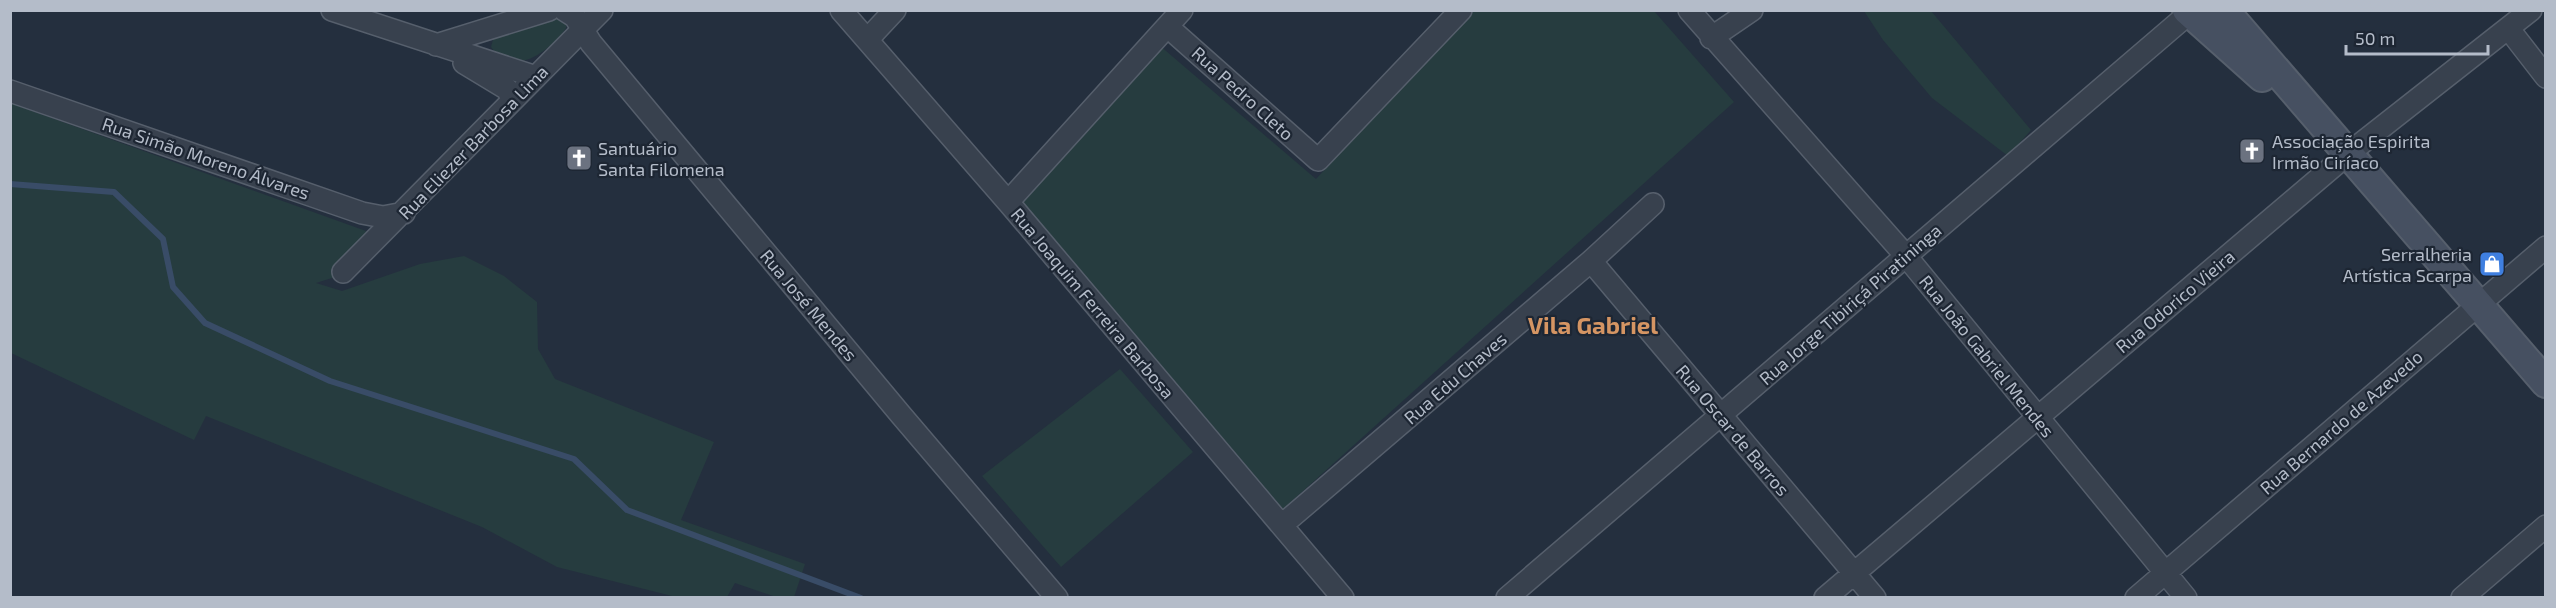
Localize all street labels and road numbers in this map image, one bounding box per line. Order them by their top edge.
street label: Rua Pedro Cleto [1188,42,1298,144]
street label: Rua Eliezer Barbosa Lima [394,60,552,224]
street label: Rua Simão Moreno Álvares [99,112,313,204]
street label: Rua Joaquim Ferreira Barbosa [1007,203,1179,403]
street label: Rua Jorge Tibiriçá Piratininga [1754,219,1946,390]
street label: Rua José Mendes [756,245,862,365]
street label: Rua Odorico Vieira [2111,245,2239,357]
street label: Rua João Gabriel Mendes [1915,271,2059,441]
street label: Rua Edu Chaves [1399,327,1511,429]
street label: Rua Bernardo de Azevedo [2255,345,2427,499]
street label: Rua Oscar de Barros [1672,360,1794,500]

